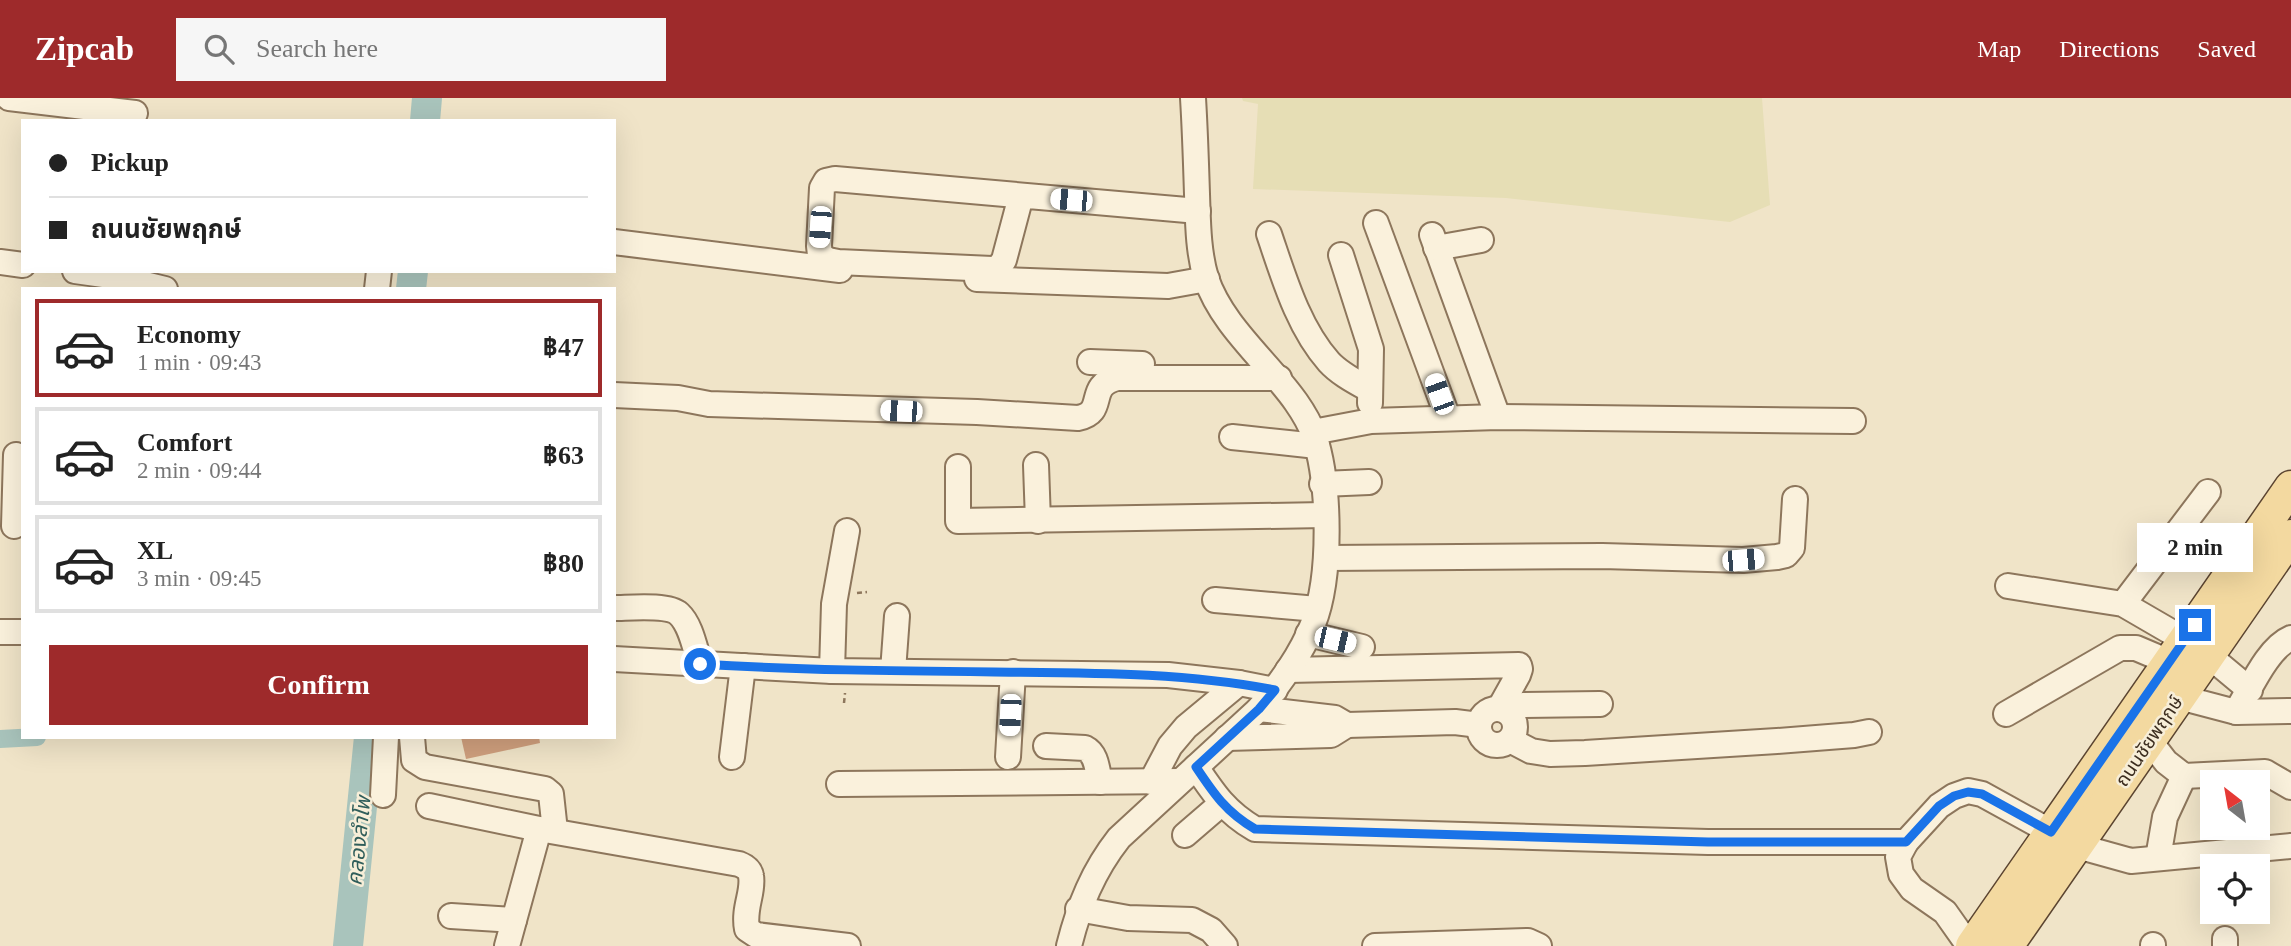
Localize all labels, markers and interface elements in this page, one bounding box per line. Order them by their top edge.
search box [176,18,666,81]
icon: search [200,30,238,68]
text: Zipcab [35,31,134,67]
text: Search here [256,34,378,63]
text: Map [1977,36,2021,62]
text: Directions [2059,36,2159,62]
text: Saved [2197,36,2256,62]
text: Pickup [91,148,169,177]
car [1050,188,1093,212]
car [809,205,832,249]
text: ถนนชัยพฤกษ์ [91,215,242,244]
icon: car [53,317,116,380]
text: Economy [137,320,241,349]
text: ฿47 [543,333,584,362]
text: 1 min · 09:43 [137,350,262,375]
car [1422,371,1457,417]
car [880,400,923,422]
icon: car [53,425,116,488]
text: Comfort [137,428,232,457]
text: ฿63 [543,441,584,470]
text: 2 min · 09:44 [137,458,262,483]
callout: 2 min [2137,524,2253,573]
icon: car [53,533,116,596]
text: 2 min [2167,535,2223,560]
text: XL [137,536,173,565]
car [1722,548,1765,572]
text: ฿80 [543,549,584,578]
text: 3 min · 09:45 [137,566,262,591]
route end [2179,609,2211,641]
car [1313,625,1358,655]
button: Confirm [49,645,588,725]
route start [684,648,716,680]
street label: ถนนชัยพฤกษ์ [2111,692,2187,790]
car [999,693,1022,737]
north arrow [2200,770,2270,840]
map controls [2200,770,2270,924]
water label: คลองลำโพ [342,793,376,887]
button: locate [2200,854,2270,924]

